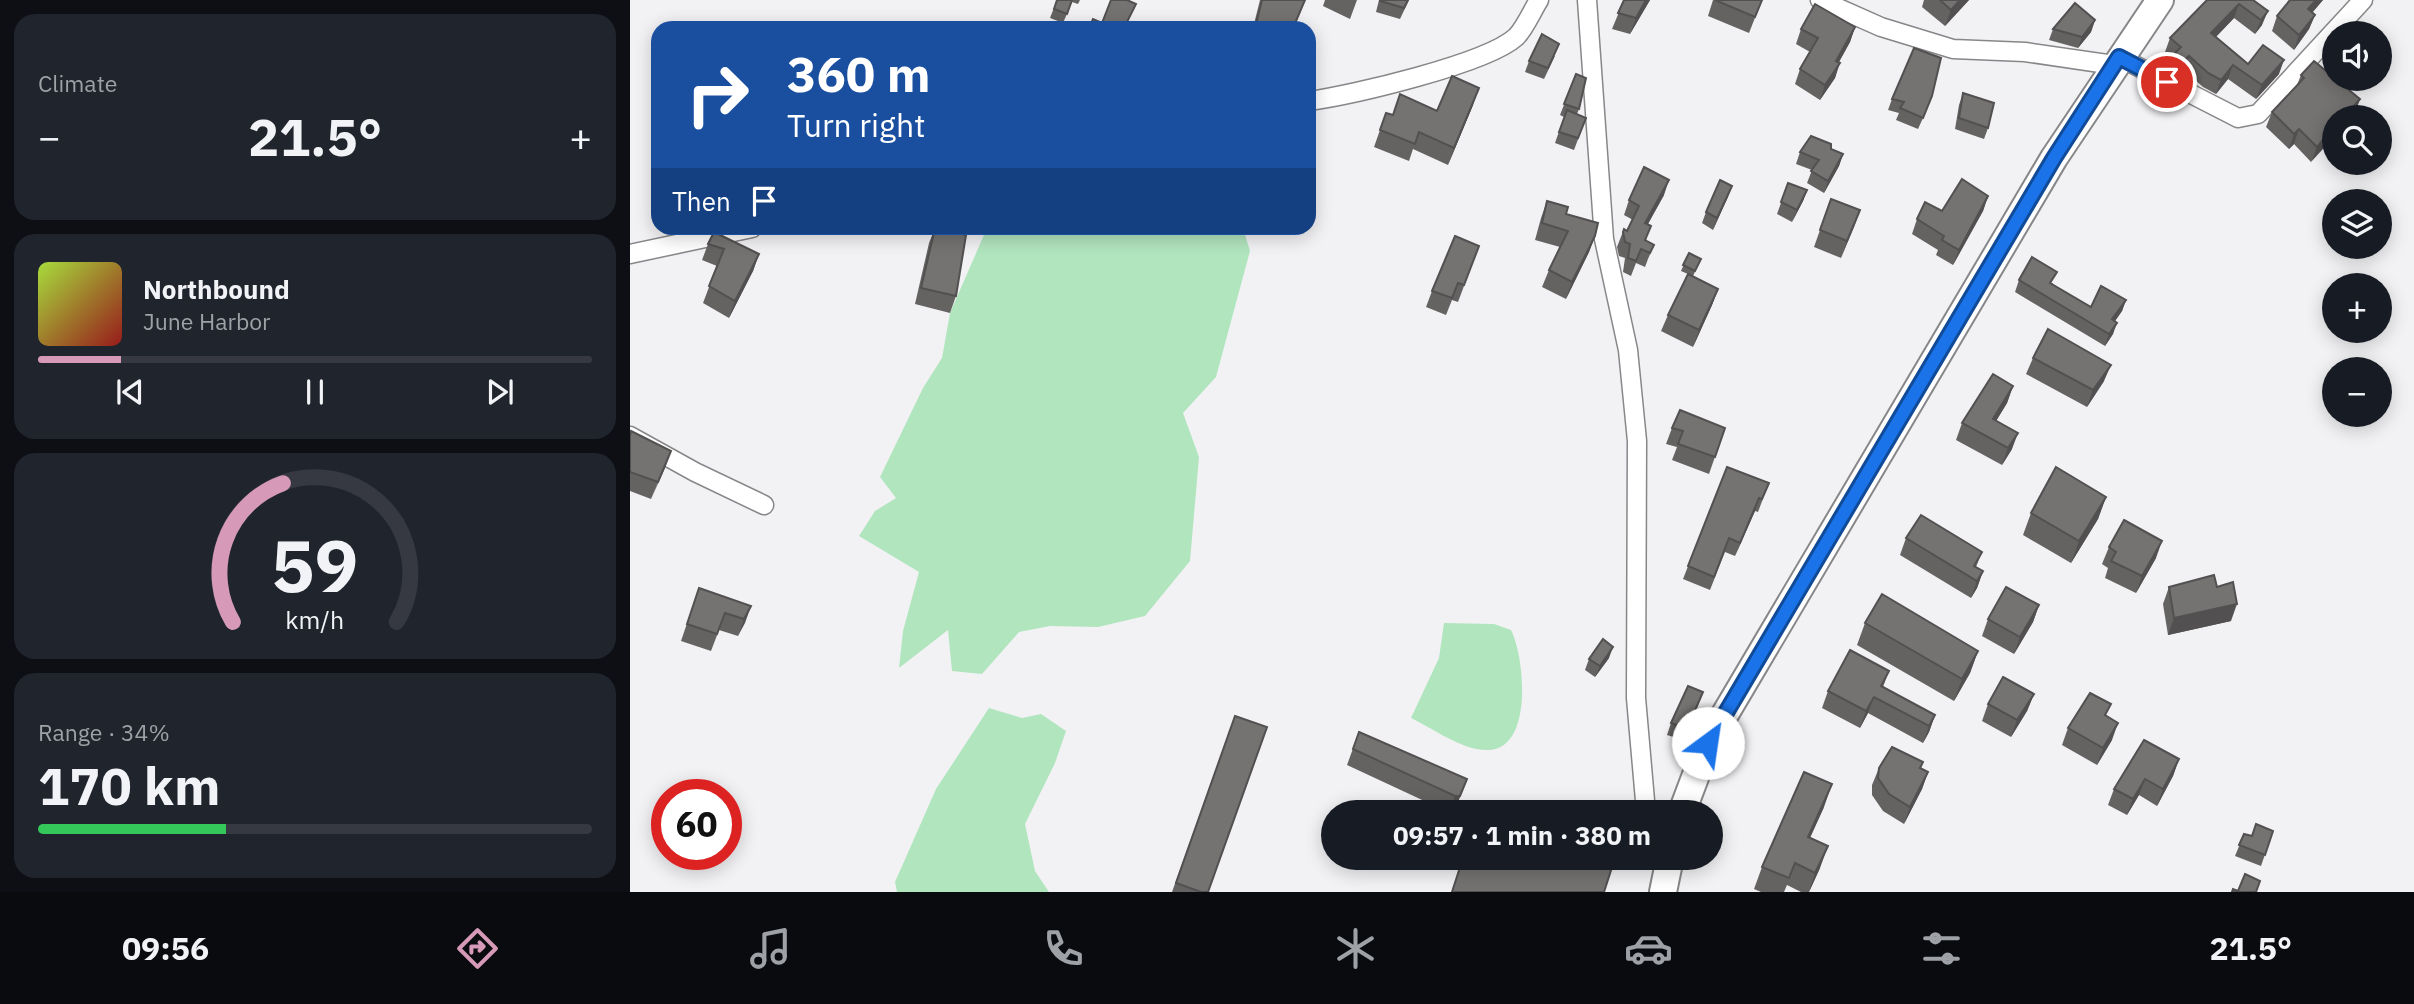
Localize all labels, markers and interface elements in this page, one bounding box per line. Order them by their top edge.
map controls [2322,21,2392,427]
button: sound [2322,21,2392,91]
text: 360 m [787,42,931,105]
icon: right [672,49,763,140]
pin [2137,52,2197,112]
icon: arrive [2148,63,2186,101]
text: Climate [38,68,117,98]
text: 21.5° [248,103,382,170]
text: Turn right [787,104,925,146]
button: search [2322,105,2392,175]
text: − [38,112,61,161]
text: + [569,112,592,161]
icon: arrive [745,182,783,220]
text: Then [672,184,731,218]
button: layers [2322,189,2392,259]
text: Northbound [143,272,290,306]
button: + [2322,273,2392,343]
text: June Harbor [143,306,271,336]
button: − [2322,357,2392,427]
icon: previous [111,373,149,411]
icon: pause [296,373,334,411]
icon: next [481,373,519,411]
text: 59 [271,517,359,612]
text: km/h [286,603,344,636]
position arrow [1671,706,1745,780]
text: Range · 34% [38,717,170,747]
text: 170 km [38,752,220,819]
speed limit sign: 60 [651,779,742,870]
text: 09:57 · 1 min · 380 m [1393,818,1651,852]
icon: directions [453,924,502,973]
icon: music [746,924,795,973]
icon: phone [1039,924,1088,973]
icon: climate [1331,924,1380,973]
icon: car [1624,924,1673,973]
icon: filters [1917,924,1966,973]
text: 09:56 [122,927,209,969]
text: 21.5° [2210,927,2292,969]

